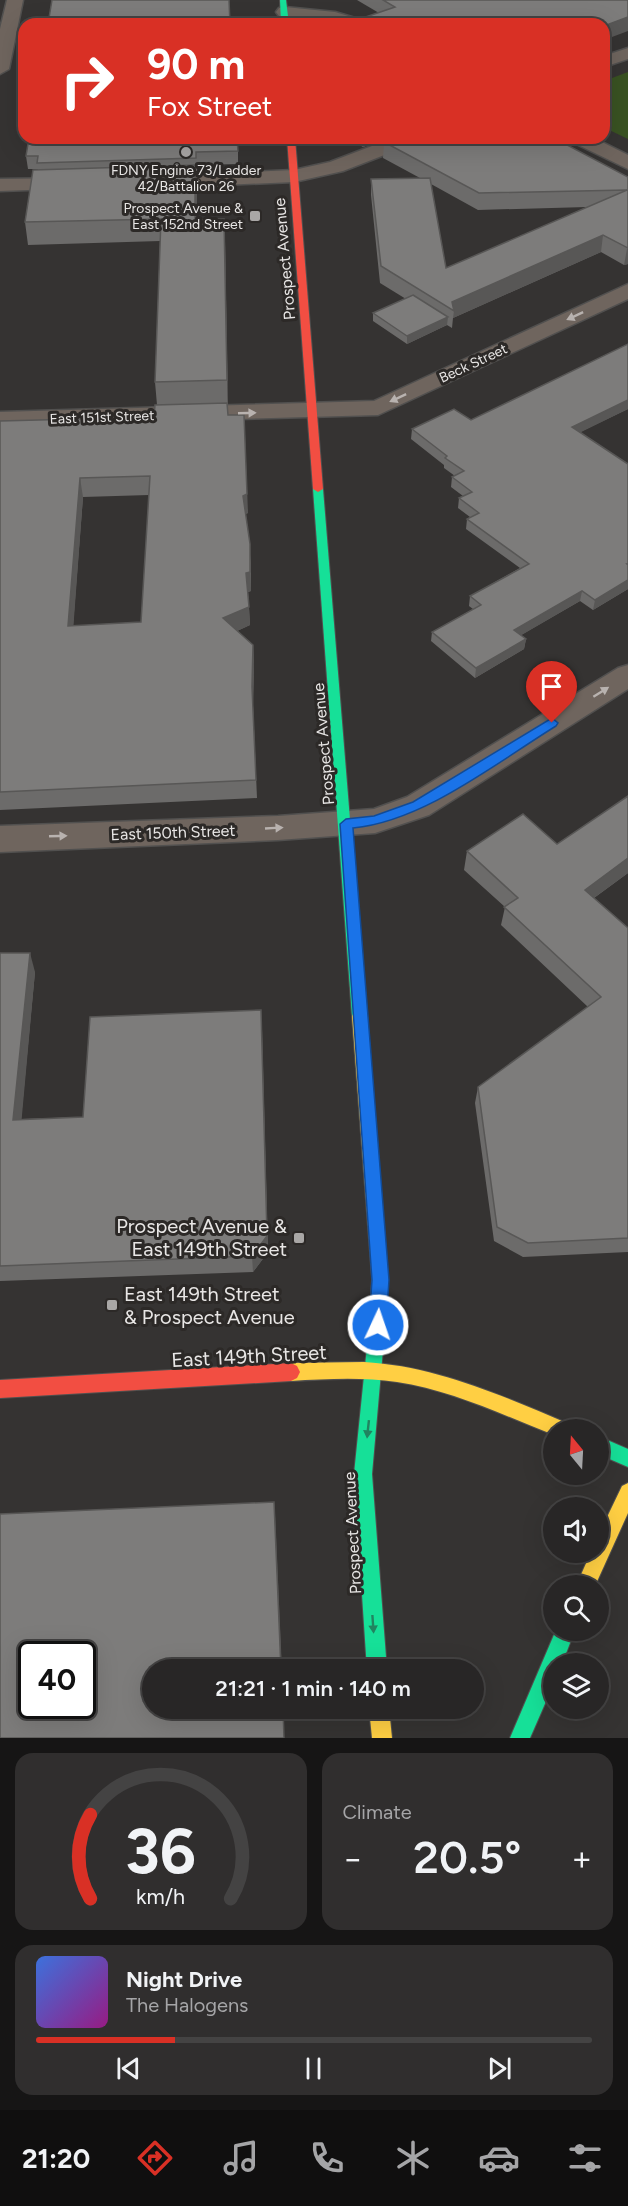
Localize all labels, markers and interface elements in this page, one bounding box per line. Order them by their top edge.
text: 90 m [147,39,245,90]
icon: right [48,42,126,120]
text: Fox Street [147,90,272,123]
marker: FDNY Engine 73/Ladder 42/Battalion 26 [179,145,193,159]
place label: FDNY Engine 73/Ladder 42/Battalion 26 [111,162,261,195]
street label: Prospect Avenue [270,197,299,321]
place label: Prospect Avenue & East 152nd Street [124,200,243,233]
marker: Prospect Avenue & East 152nd Street [248,209,262,223]
one-way arrow [566,311,584,321]
street label: Beck Street [436,340,510,387]
one-way arrow [390,394,407,403]
street label: East 151st Street [49,407,155,428]
one-way arrow [238,408,257,418]
pin [526,661,577,723]
icon: arrive [535,670,568,703]
street label: Prospect Avenue [309,682,338,806]
one-way arrow [592,687,609,698]
street label: East 150th Street [110,821,236,844]
one-way arrow [265,823,284,832]
one-way arrow [49,832,68,841]
place label: Prospect Avenue & East 149th Street [116,1214,287,1261]
marker: Prospect Avenue & East 149th Street [292,1231,306,1245]
place label: East 149th Street & Prospect Avenue [124,1282,295,1329]
position arrow [346,1293,410,1357]
marker: East 149th Street & Prospect Avenue [105,1298,119,1312]
street label: East 149th Street [171,1340,327,1372]
north arrow [543,1419,609,1485]
map controls [543,1419,609,1719]
one-way arrow [363,1420,373,1439]
street label: Prospect Avenue [340,1471,365,1595]
button: sound [543,1497,609,1563]
button: search [543,1575,609,1641]
one-way arrow [369,1614,378,1633]
speed limit sign: 40 [18,1641,96,1719]
button: layers [543,1653,609,1719]
text: 21:21 · 1 min · 140 m [215,1675,411,1702]
text: Climate [343,1800,412,1824]
text: 36 [125,1814,196,1889]
text: 20.5° [413,1830,521,1884]
text: − [343,1839,363,1878]
text: + [571,1839,592,1878]
text: km/h [136,1884,185,1909]
text: Night Drive [126,1966,242,1993]
text: The Halogens [126,1993,248,2017]
icon: previous [112,2052,145,2085]
icon: pause [297,2052,330,2085]
icon: next [483,2052,516,2085]
icon: directions [134,2137,176,2179]
icon: music [220,2137,262,2179]
icon: phone [306,2137,348,2179]
icon: climate [392,2137,434,2179]
icon: car [478,2137,520,2179]
icon: filters [564,2137,606,2179]
text: 21:20 [22,2142,90,2175]

